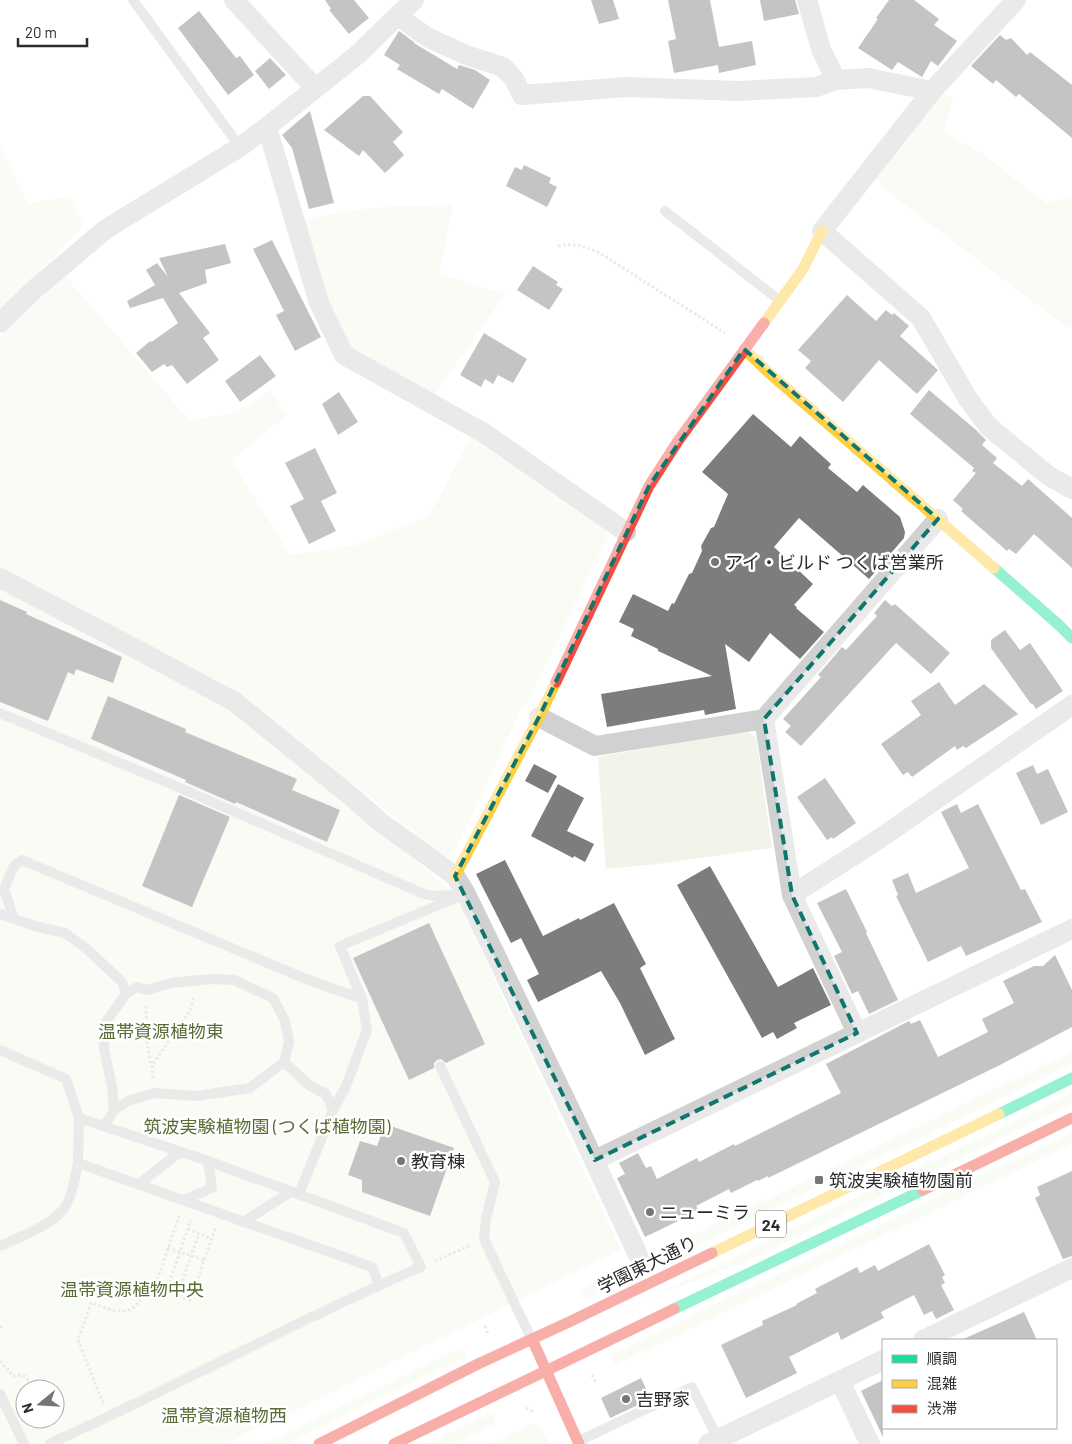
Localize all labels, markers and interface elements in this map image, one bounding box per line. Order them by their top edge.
scale bar [18,15,86,47]
text: 20 m [25,23,57,41]
place label: アイ・ビルド つくば営業所 [725,551,944,573]
marker: アイ・ビルド つくば営業所 [709,556,721,568]
park label: 温帯資源植物東 [98,1020,224,1042]
park label: 筑波実験植物園 (つくば植物園) [144,1115,391,1137]
place label: 教育棟 [411,1150,465,1172]
marker: 教育棟 [395,1155,407,1167]
place label: 筑波実験植物園前 [829,1169,973,1191]
marker: 筑波実験植物園前 [813,1174,825,1186]
place label: ニューミラ [660,1201,750,1223]
marker: ニューミラ [644,1206,656,1218]
road number: 24 [756,1210,786,1238]
street label: 学園東大通り [594,1230,700,1298]
park label: 温帯資源植物中央 [60,1278,204,1300]
legend [882,1339,1057,1429]
text: 順調 [927,1349,957,1367]
text: 混雑 [927,1374,957,1392]
north arrow [15,1379,65,1429]
place label: 吉野家 [636,1388,690,1410]
marker: 吉野家 [620,1393,632,1405]
text: 渋滞 [927,1399,957,1417]
text: N [18,1401,37,1415]
park label: 温帯資源植物西 [161,1404,287,1426]

